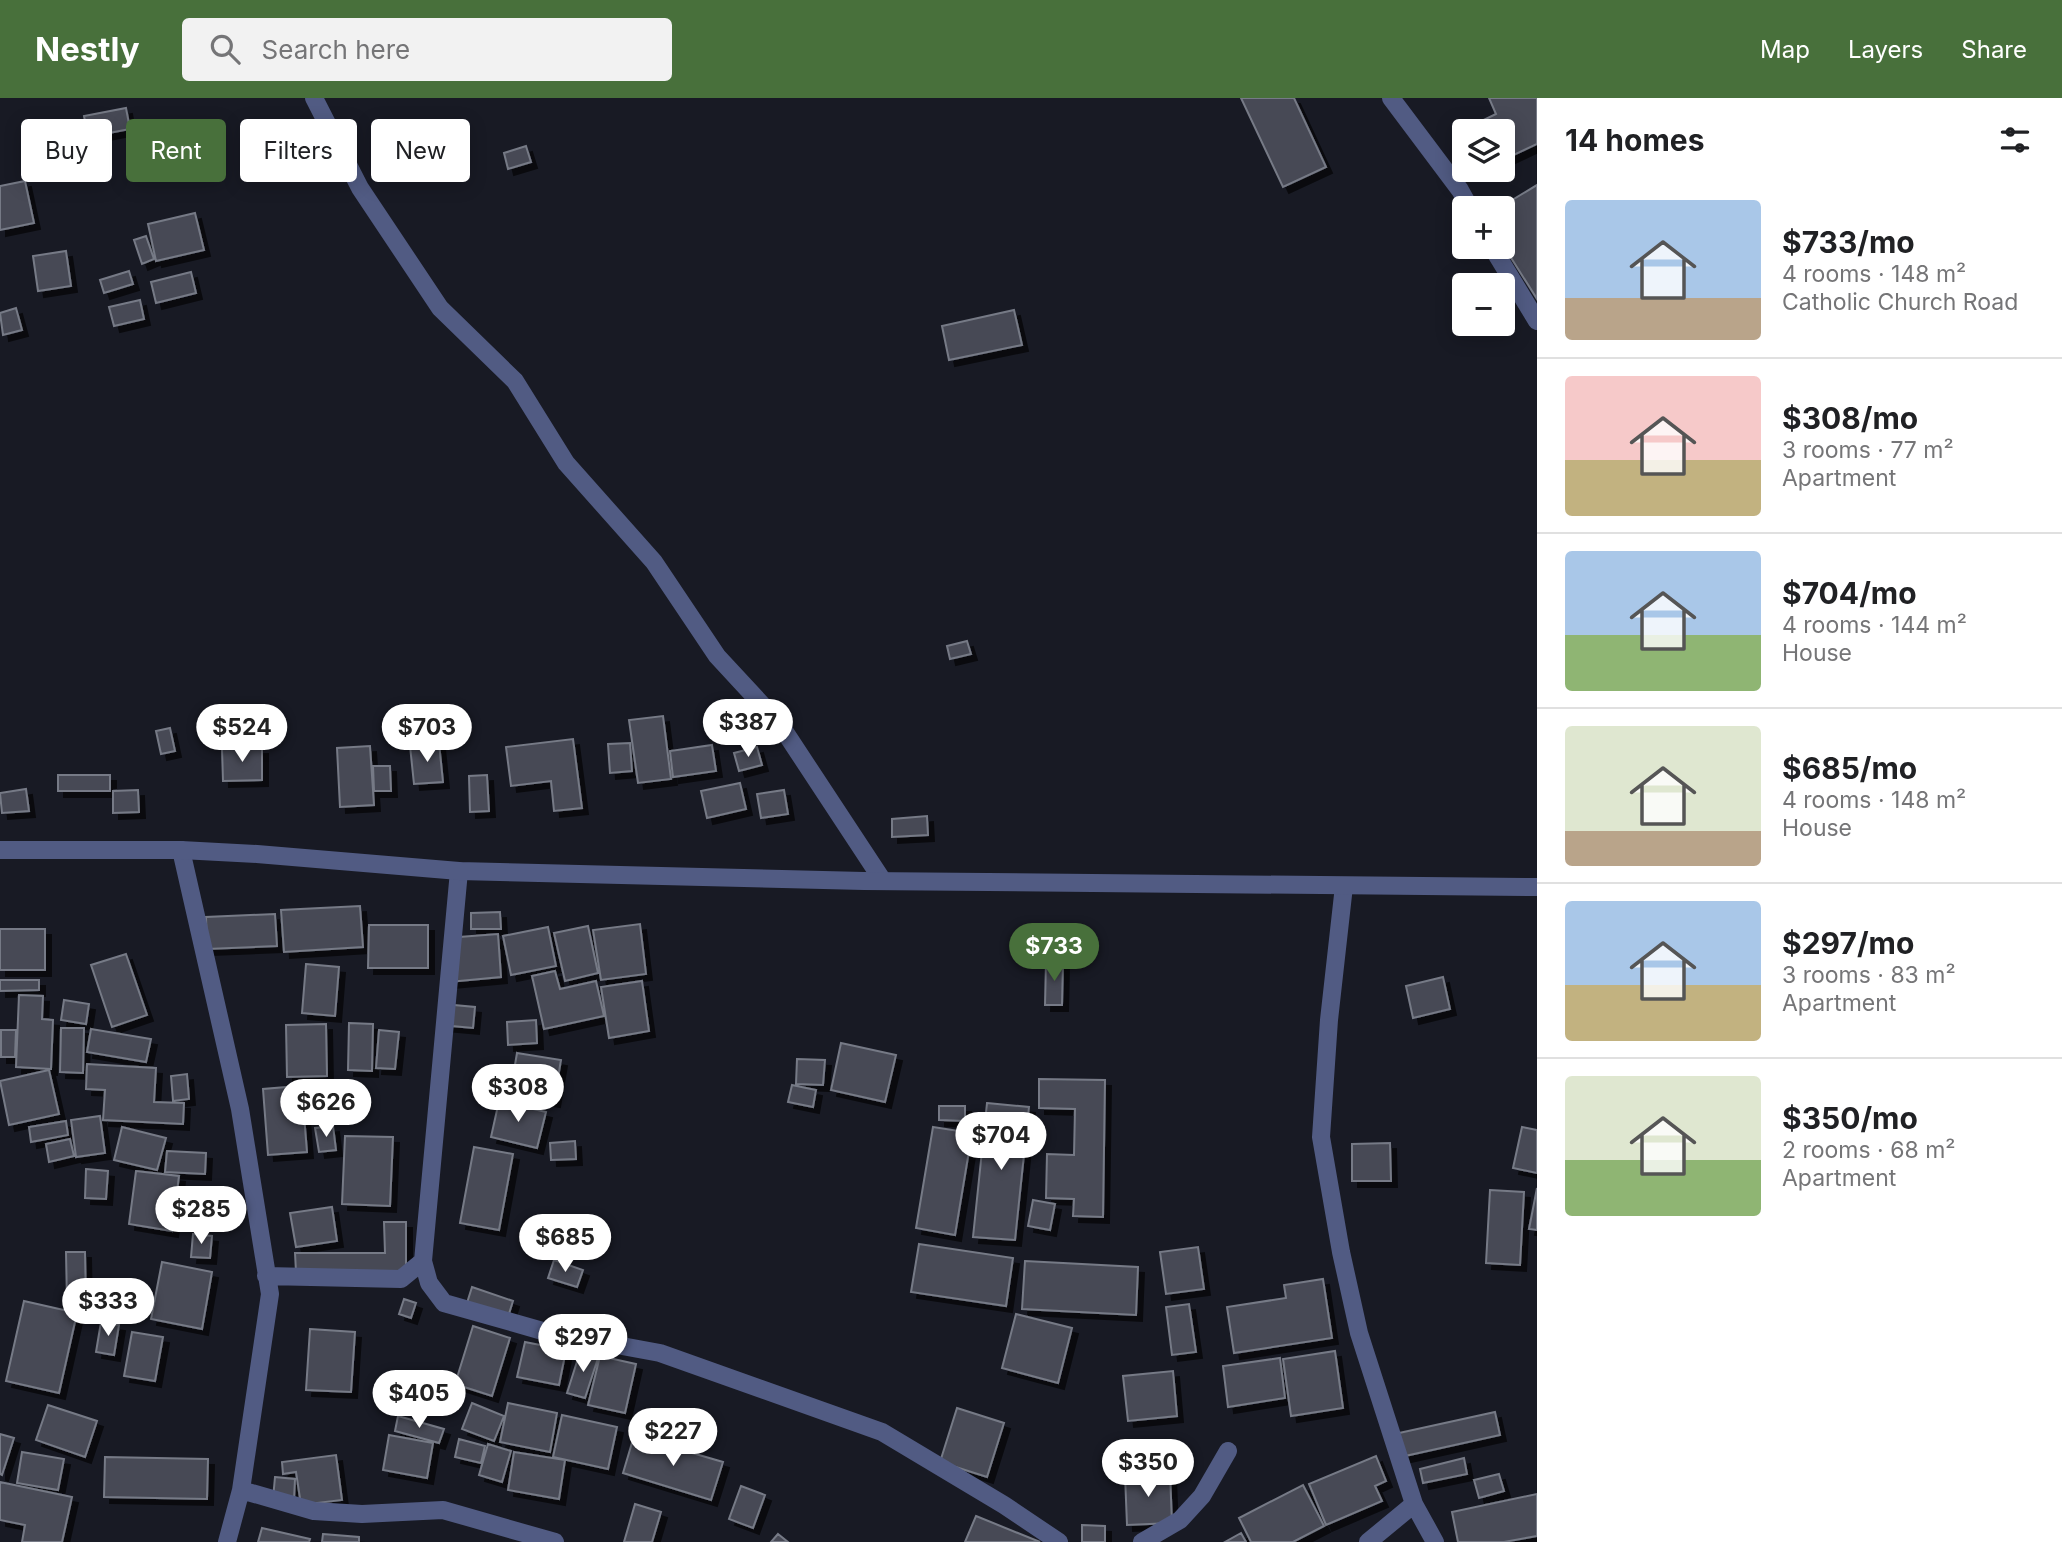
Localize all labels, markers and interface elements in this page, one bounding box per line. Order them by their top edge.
search box [182,18,672,81]
text: Nestly [35,29,140,69]
icon: search [206,30,244,68]
text: Search here [262,34,410,65]
text: Map [1760,35,1810,64]
text: Layers [1848,35,1923,64]
text: Share [1961,35,2027,64]
chip: Buy [21,119,112,182]
chip: Rent [126,119,226,182]
chip: Filters [240,119,357,182]
chip: New [371,119,470,182]
map controls [1452,119,1515,336]
button: layers [1452,119,1515,182]
icon: filters [1996,121,2034,159]
text: 14 homes [1565,122,1704,158]
button: + [1452,196,1515,259]
text: $733/mo [1782,224,1915,260]
icon: home [1621,228,1705,312]
text: 4 rooms · 148 m² [1782,260,1966,288]
button: − [1452,273,1515,336]
text: Catholic Church Road [1782,288,2018,316]
text: $308/mo [1782,400,1918,436]
icon: home [1621,404,1705,488]
text: 3 rooms · 77 m² [1782,436,1954,464]
text: Apartment [1782,464,1896,492]
text: $704/mo [1782,575,1917,611]
icon: home [1621,579,1705,663]
text: 4 rooms · 144 m² [1782,611,1967,639]
text: House [1782,639,1852,667]
pin: $387 [707,700,789,759]
pin: $524 [201,704,283,764]
pin: $703 [386,704,468,764]
text: $387 [719,708,777,736]
text: $524 [212,713,272,741]
text: $703 [398,713,456,741]
text: $685/mo [1782,750,1917,786]
icon: home [1621,754,1705,838]
text: 4 rooms · 148 m² [1782,786,1966,814]
text: House [1782,814,1852,842]
pin: $733 [1013,924,1095,983]
text: $297/mo [1782,925,1914,961]
icon: home [1621,929,1705,1013]
text: $733 [1025,932,1083,960]
text: 3 rooms · 83 m² [1782,961,1956,989]
text: Apartment [1782,989,1896,1017]
pin: $308 [477,1065,559,1124]
text: $308 [488,1073,548,1101]
pin: $626 [285,1080,367,1139]
text: $626 [296,1088,356,1116]
text: $350/mo [1782,1100,1918,1136]
icon: home [1621,1104,1705,1188]
pin: $704 [960,1112,1042,1172]
text: $704 [971,1121,1031,1149]
text: 2 rooms · 68 m² [1782,1136,1955,1164]
text: Apartment [1782,1164,1896,1192]
pin: $285 [160,1186,242,1246]
text: $285 [171,1195,231,1223]
pin: $685 [524,1214,606,1274]
text: $685 [535,1223,595,1251]
pin: $333 [67,1278,149,1338]
text: $333 [78,1287,138,1315]
pin: $297 [542,1314,624,1374]
text: $297 [554,1323,612,1351]
pin: $405 [378,1370,460,1430]
text: $405 [389,1379,449,1407]
pin: $227 [632,1408,714,1468]
text: $227 [644,1417,702,1445]
pin: $350 [1107,1440,1189,1499]
text: $350 [1118,1448,1178,1476]

